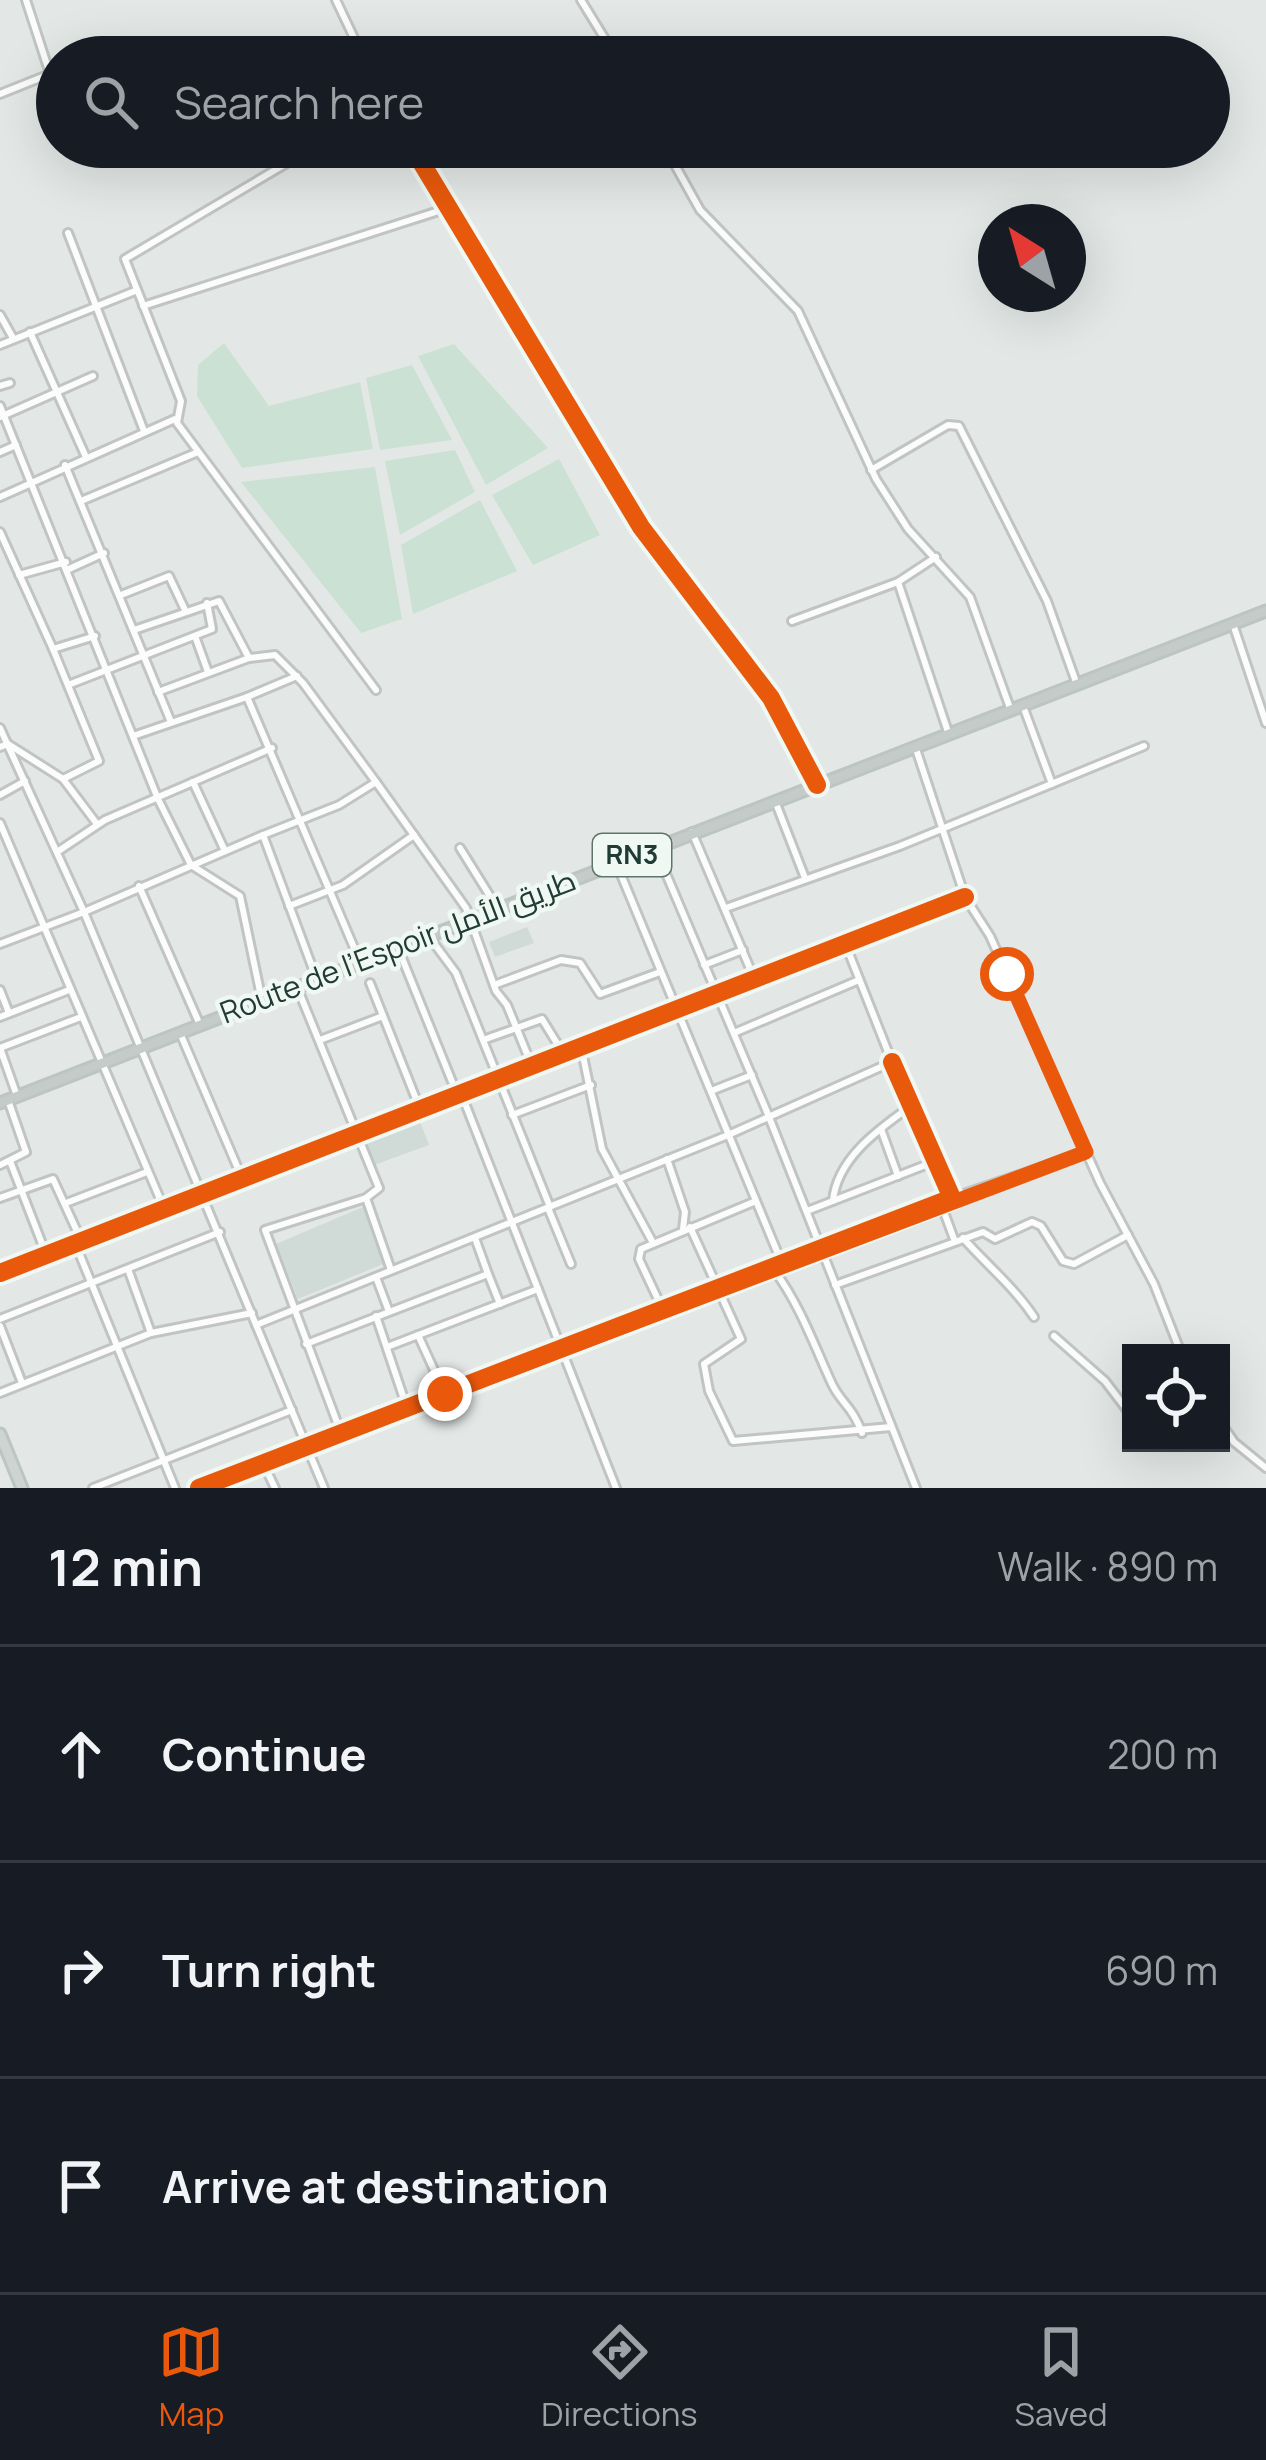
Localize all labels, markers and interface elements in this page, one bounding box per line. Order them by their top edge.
search box [36,36,1230,168]
icon: search [78,69,144,135]
text: Search here [174,71,424,133]
north arrow [978,204,1086,312]
road number: RN3 [593,834,671,876]
street label: Route de l’Espoir طريق الأمل [214,859,581,1032]
route start [980,947,1034,1001]
map controls [1122,1344,1230,1452]
button: locate [1122,1344,1230,1452]
route end [418,1367,472,1421]
text: 12 min [48,1532,203,1601]
text: Walk · 890 m [997,1539,1218,1593]
icon: ahead [48,1721,114,1787]
text: Continue [162,1723,367,1785]
text: 200 m [1107,1727,1218,1781]
icon: right [48,1937,114,2003]
text: Turn right [162,1939,376,2001]
text: 690 m [1105,1943,1218,1997]
icon: arrive [48,2153,114,2219]
text: Arrive at destination [162,2155,609,2217]
tab: Map [158,2319,224,2436]
tab: Directions [541,2319,698,2436]
tab: Saved [1015,2319,1108,2436]

